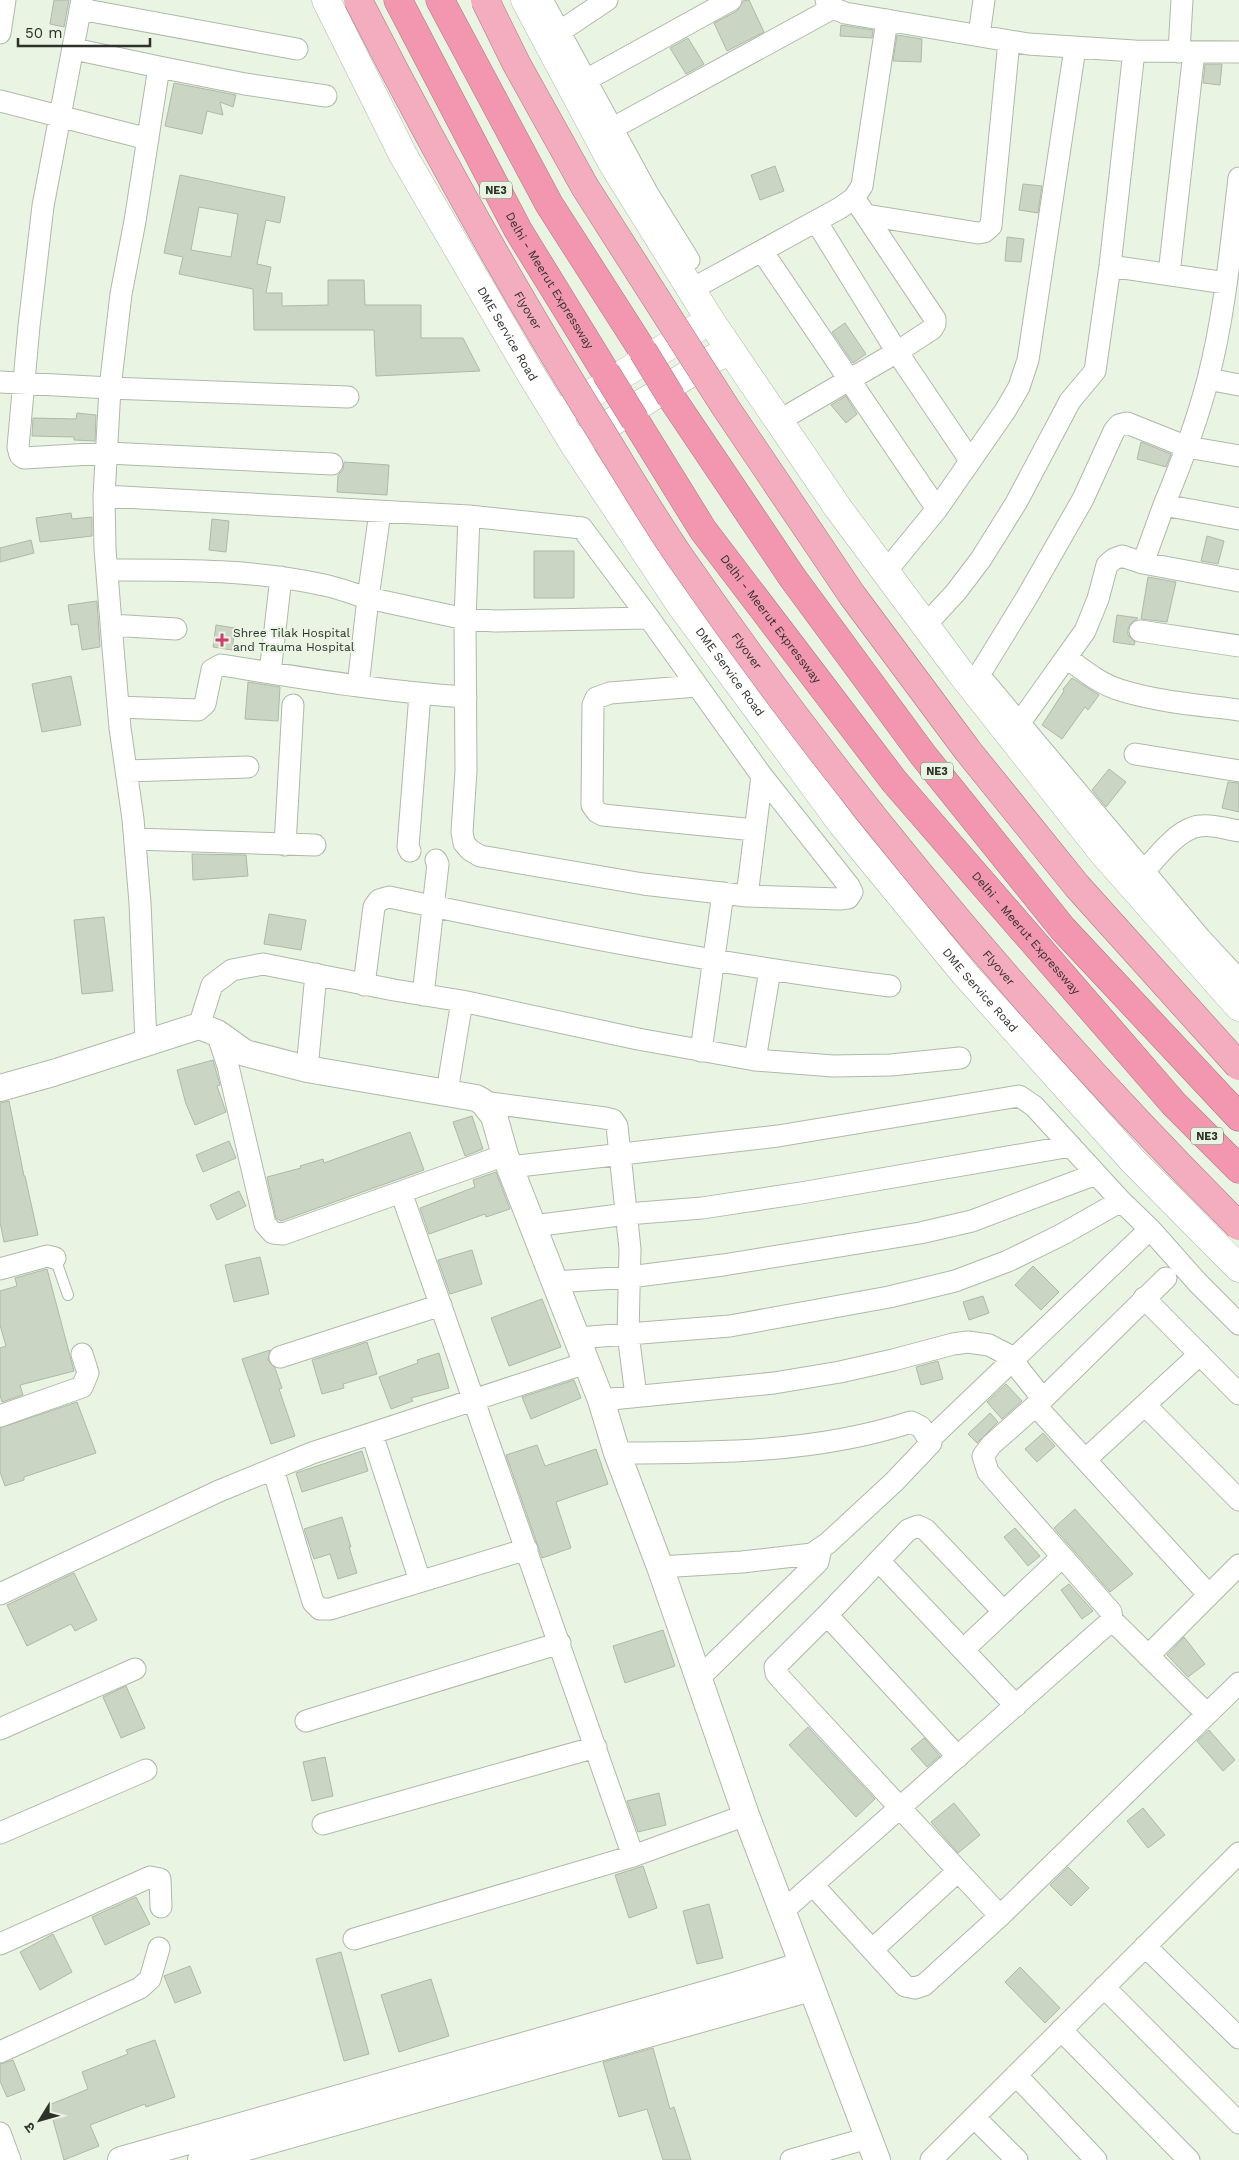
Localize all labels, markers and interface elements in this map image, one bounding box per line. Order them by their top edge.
scale bar [18,15,150,47]
text: 50 m [25,24,62,42]
road number: NE3 [480,182,512,198]
street label: Delhi - Meerut Expressway [503,210,597,352]
street label: DME Service Road [474,284,540,383]
street label: Flyover [511,289,545,332]
street label: Delhi - Meerut Expressway [717,552,824,687]
street label: DME Service Road [693,625,767,719]
place label: Shree Tilak Hospital and Trauma Hospital [233,626,355,654]
street label: Flyover [729,630,765,672]
marker: Shree Tilak Hospital and Trauma Hospital [215,633,229,647]
road number: NE3 [921,762,953,779]
street label: Delhi - Meerut Expressway [969,869,1083,998]
street label: DME Service Road [940,945,1021,1035]
street label: Flyover [980,947,1018,989]
road number: NE3 [1191,1128,1223,1144]
north arrow [15,2095,65,2145]
text: उ [20,2119,38,2136]

